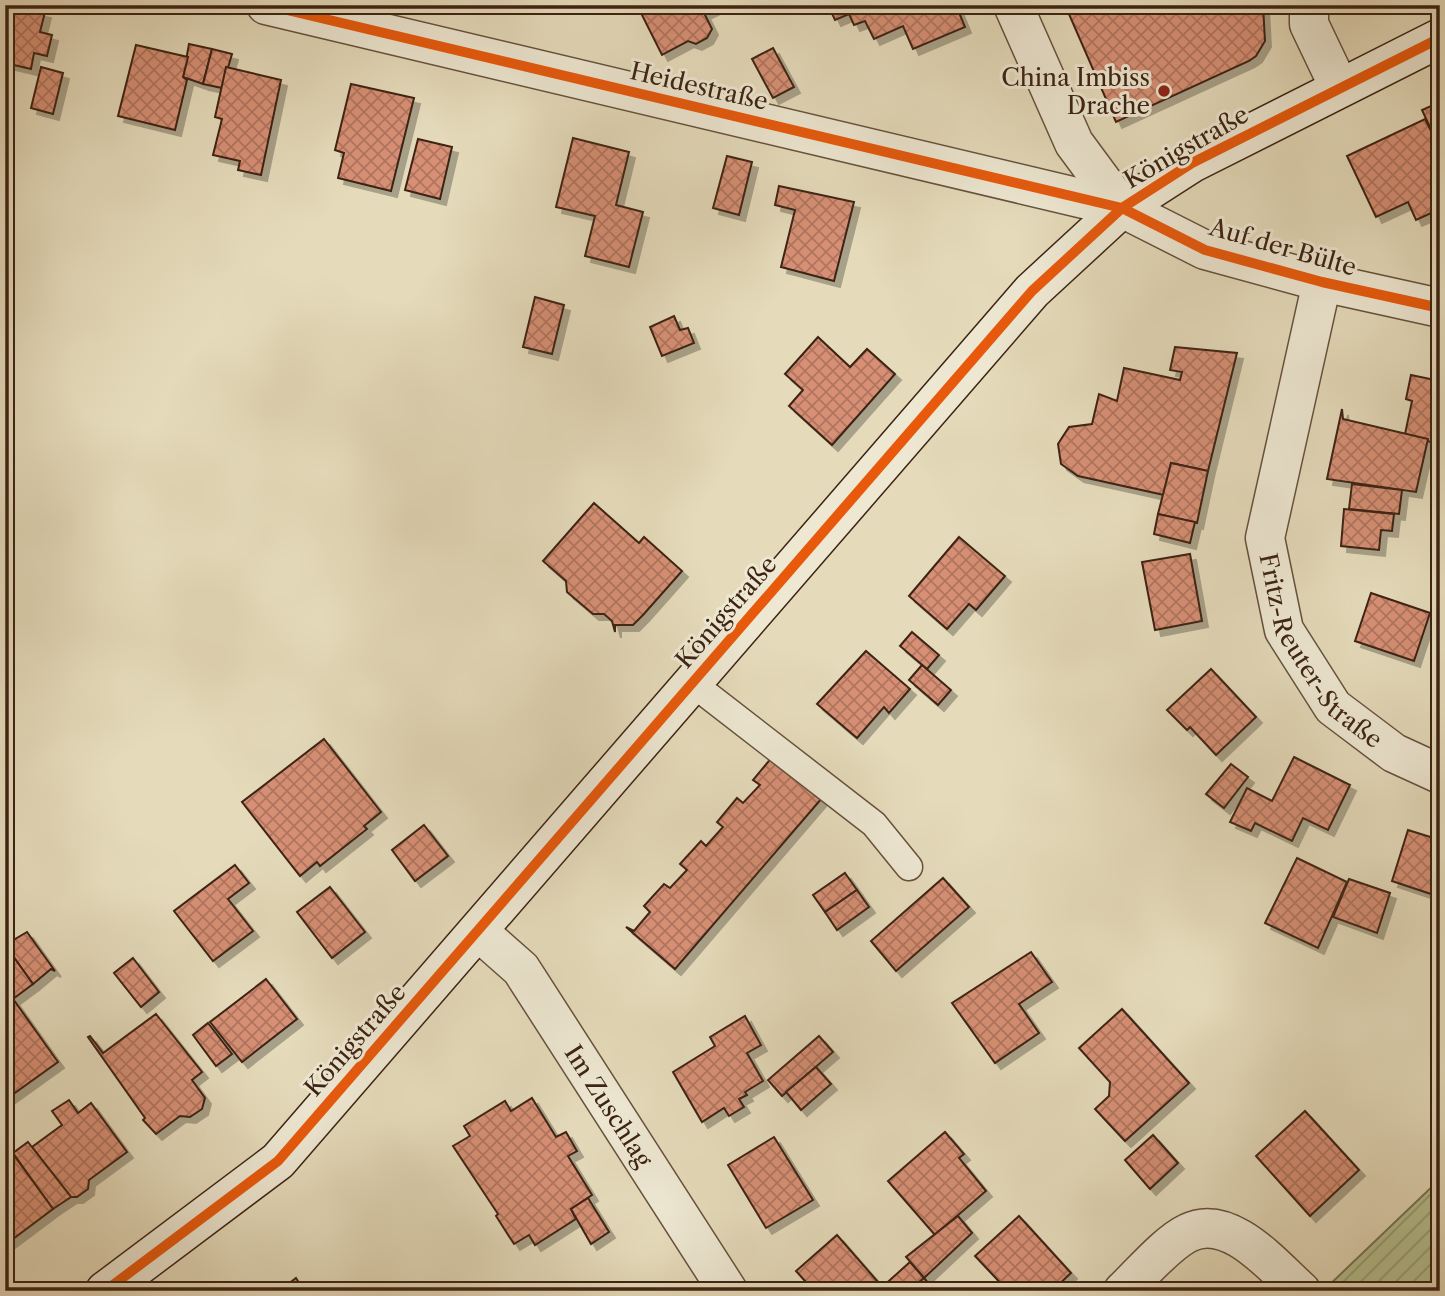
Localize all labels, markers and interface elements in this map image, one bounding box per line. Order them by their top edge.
street label: Heidestraße [627,56,771,116]
place label: China Imbiss Drache [1001,63,1150,120]
marker: China Imbiss Drache [1156,83,1172,99]
street label: Königstraße [1119,100,1253,194]
street label: Auf der Bülte [1205,212,1360,282]
street label: Königstraße [669,550,783,674]
street label: Fritz-Reuter-Straße [1254,550,1388,754]
street label: Königstraße [298,978,412,1102]
street label: Im Zuschlag [559,1039,659,1172]

